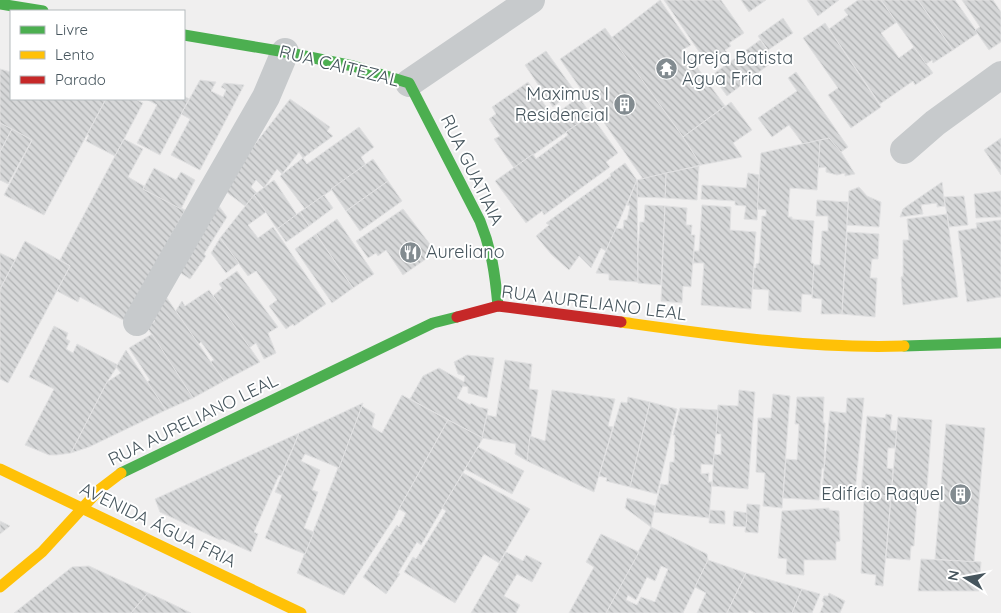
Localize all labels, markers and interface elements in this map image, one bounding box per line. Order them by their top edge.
legend [10,10,185,100]
text: Livre [55,20,88,39]
street label: RUA CAITEZAL [277,39,402,92]
text: Lento [55,45,94,64]
place label: Igreja Batista Agua Fria [682,46,793,90]
temple icon: Igreja Batista Agua Fria [654,56,678,80]
text: Parado [55,70,106,89]
place label: Maximus I Residencial [515,82,609,126]
building icon: Maximus I Residencial [613,92,637,116]
street label: RUA GUATIAIA [436,111,509,229]
restaurant icon: Aureliano [398,240,422,264]
place label: Aureliano [426,240,505,263]
street label: RUA AURELIANO LEAL [500,280,688,325]
street label: RUA AURELIANO LEAL [104,368,282,471]
street label: AVENIDA ÁGUA FRIA [76,477,240,573]
place label: Edifício Raquel [821,482,944,505]
building icon: Edifício Raquel [948,482,972,506]
north arrow [941,553,991,603]
text: N [943,569,963,582]

